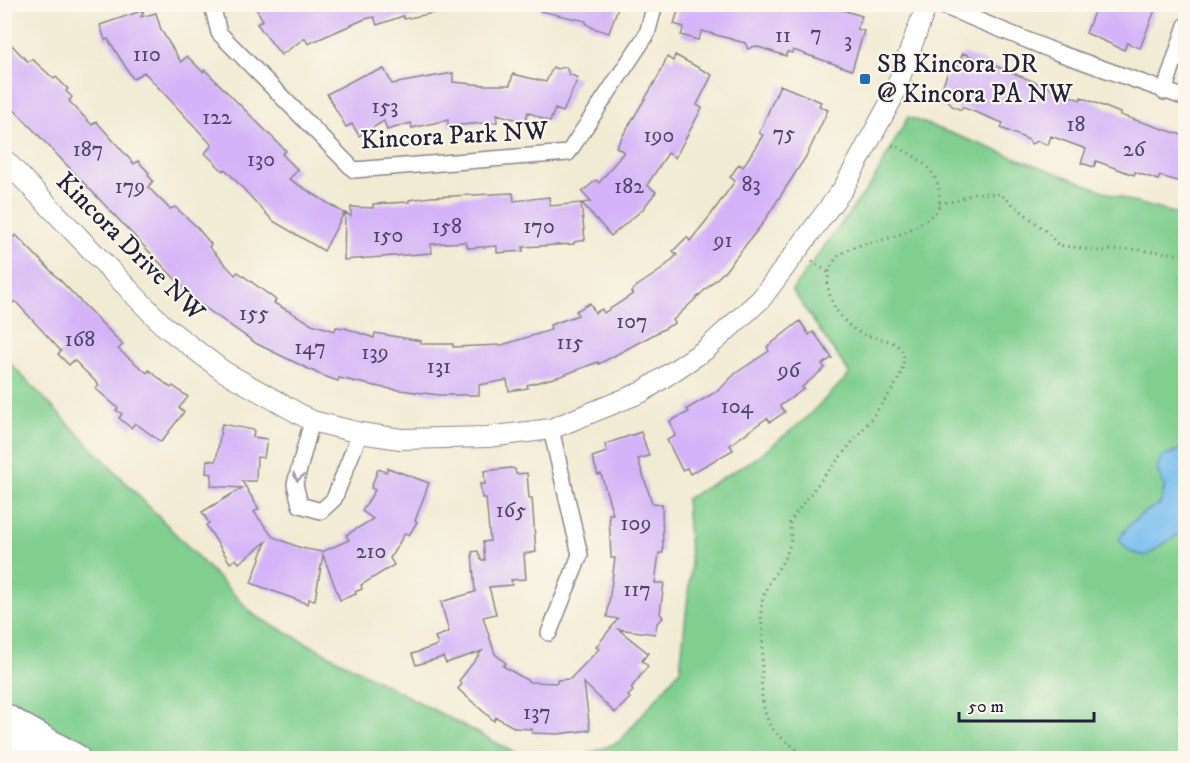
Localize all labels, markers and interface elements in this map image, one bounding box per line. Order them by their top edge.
house number: 7 [810,20,822,47]
house number: 11 [775,22,791,49]
house number: 3 [844,27,852,54]
house number: 110 [133,41,161,68]
place label: SB Kincora DR @ Kincora PA NW [877,48,1074,111]
marker: SB Kincora DR @ Kincora PA NW [858,72,872,86]
house number: 153 [371,93,399,120]
house number: 122 [202,104,232,131]
house number: 18 [1066,111,1086,138]
street label: Kincora Park NW [359,115,550,157]
house number: 75 [773,120,795,147]
house number: 190 [644,122,674,149]
house number: 187 [73,136,103,163]
house number: 26 [1123,136,1147,163]
house number: 130 [247,146,275,173]
street label: Kincora Drive NW [49,166,212,329]
house number: 83 [741,171,761,198]
house number: 179 [115,173,145,200]
house number: 182 [614,173,644,200]
house number: 158 [432,213,462,240]
house number: 170 [523,213,555,240]
house number: 150 [373,222,403,249]
house number: 91 [713,227,732,254]
house number: 155 [239,300,269,327]
house number: 107 [616,308,648,335]
house number: 168 [65,326,95,353]
house number: 115 [557,329,584,356]
house number: 147 [294,334,326,361]
house number: 139 [361,339,389,366]
house number: 131 [427,353,451,380]
house number: 96 [777,357,802,384]
house number: 104 [721,393,755,420]
one-way arrow [292,472,305,482]
house number: 165 [496,497,526,524]
house number: 109 [621,510,651,537]
house number: 210 [356,538,386,565]
house number: 117 [623,576,651,603]
scale bar [959,685,1094,723]
text: 50 m [968,696,1004,718]
house number: 137 [523,699,551,726]

